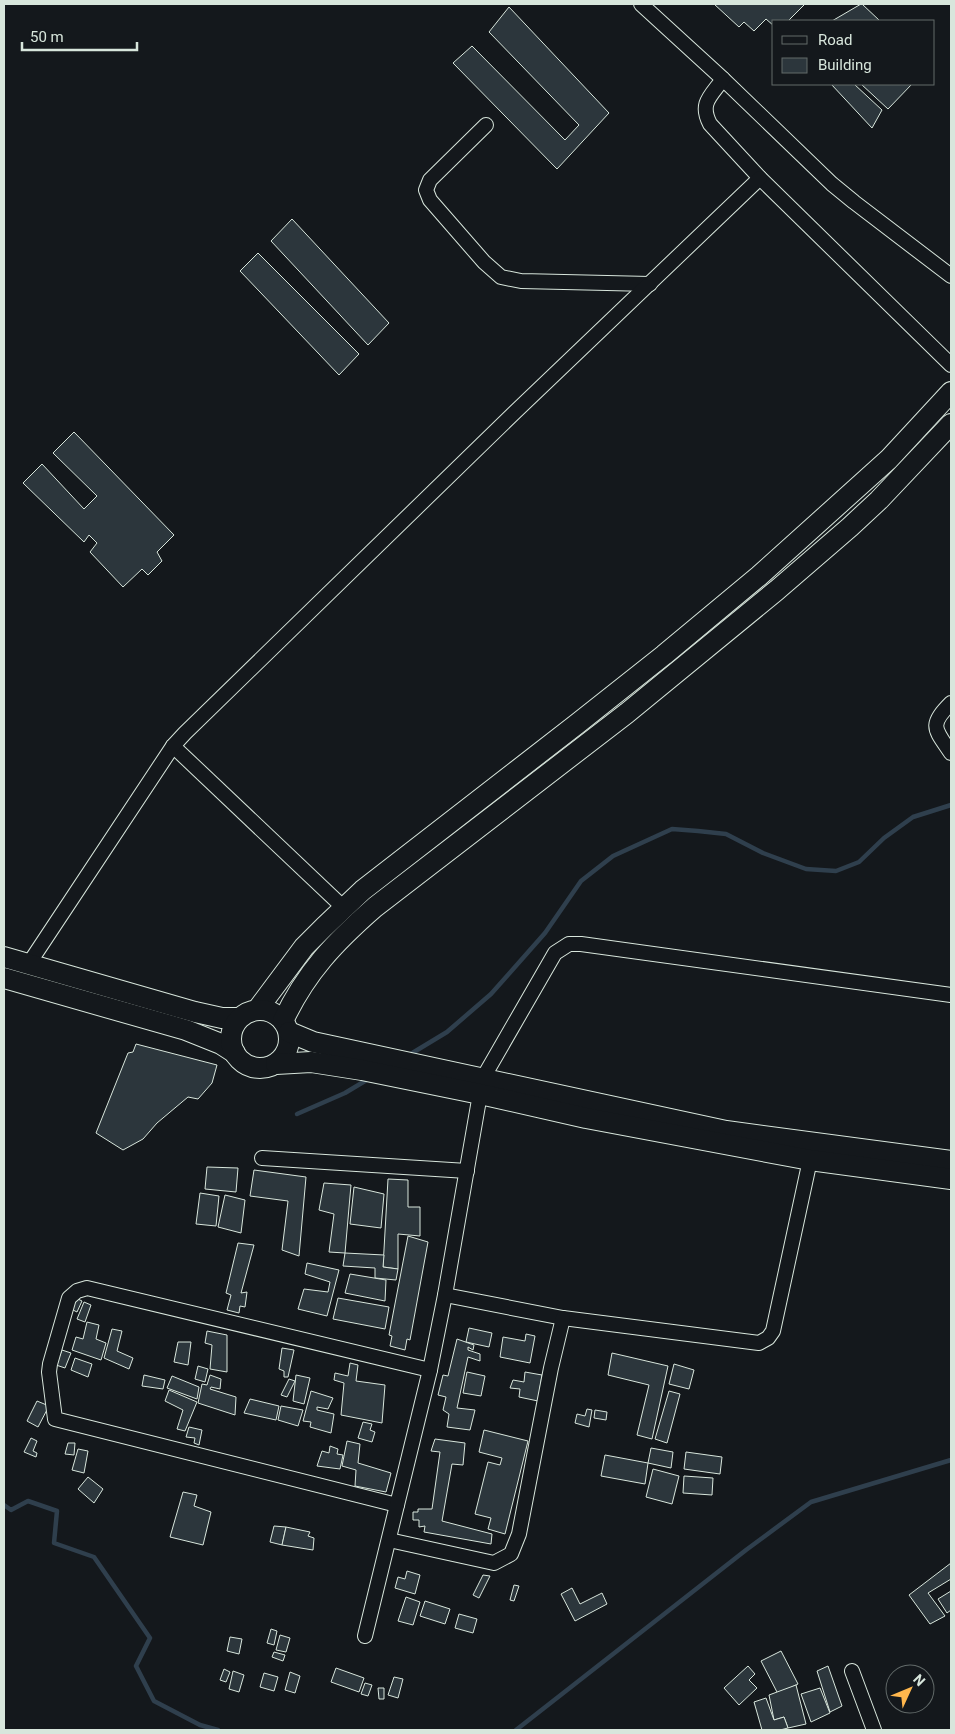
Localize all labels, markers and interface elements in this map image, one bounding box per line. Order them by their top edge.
scale bar [22,20,138,52]
legend [772,20,935,85]
text: 50 m [30,28,64,46]
text: Road [818,31,852,49]
text: Building [818,56,872,74]
north arrow [885,1664,935,1714]
text: N [910,1671,929,1689]

